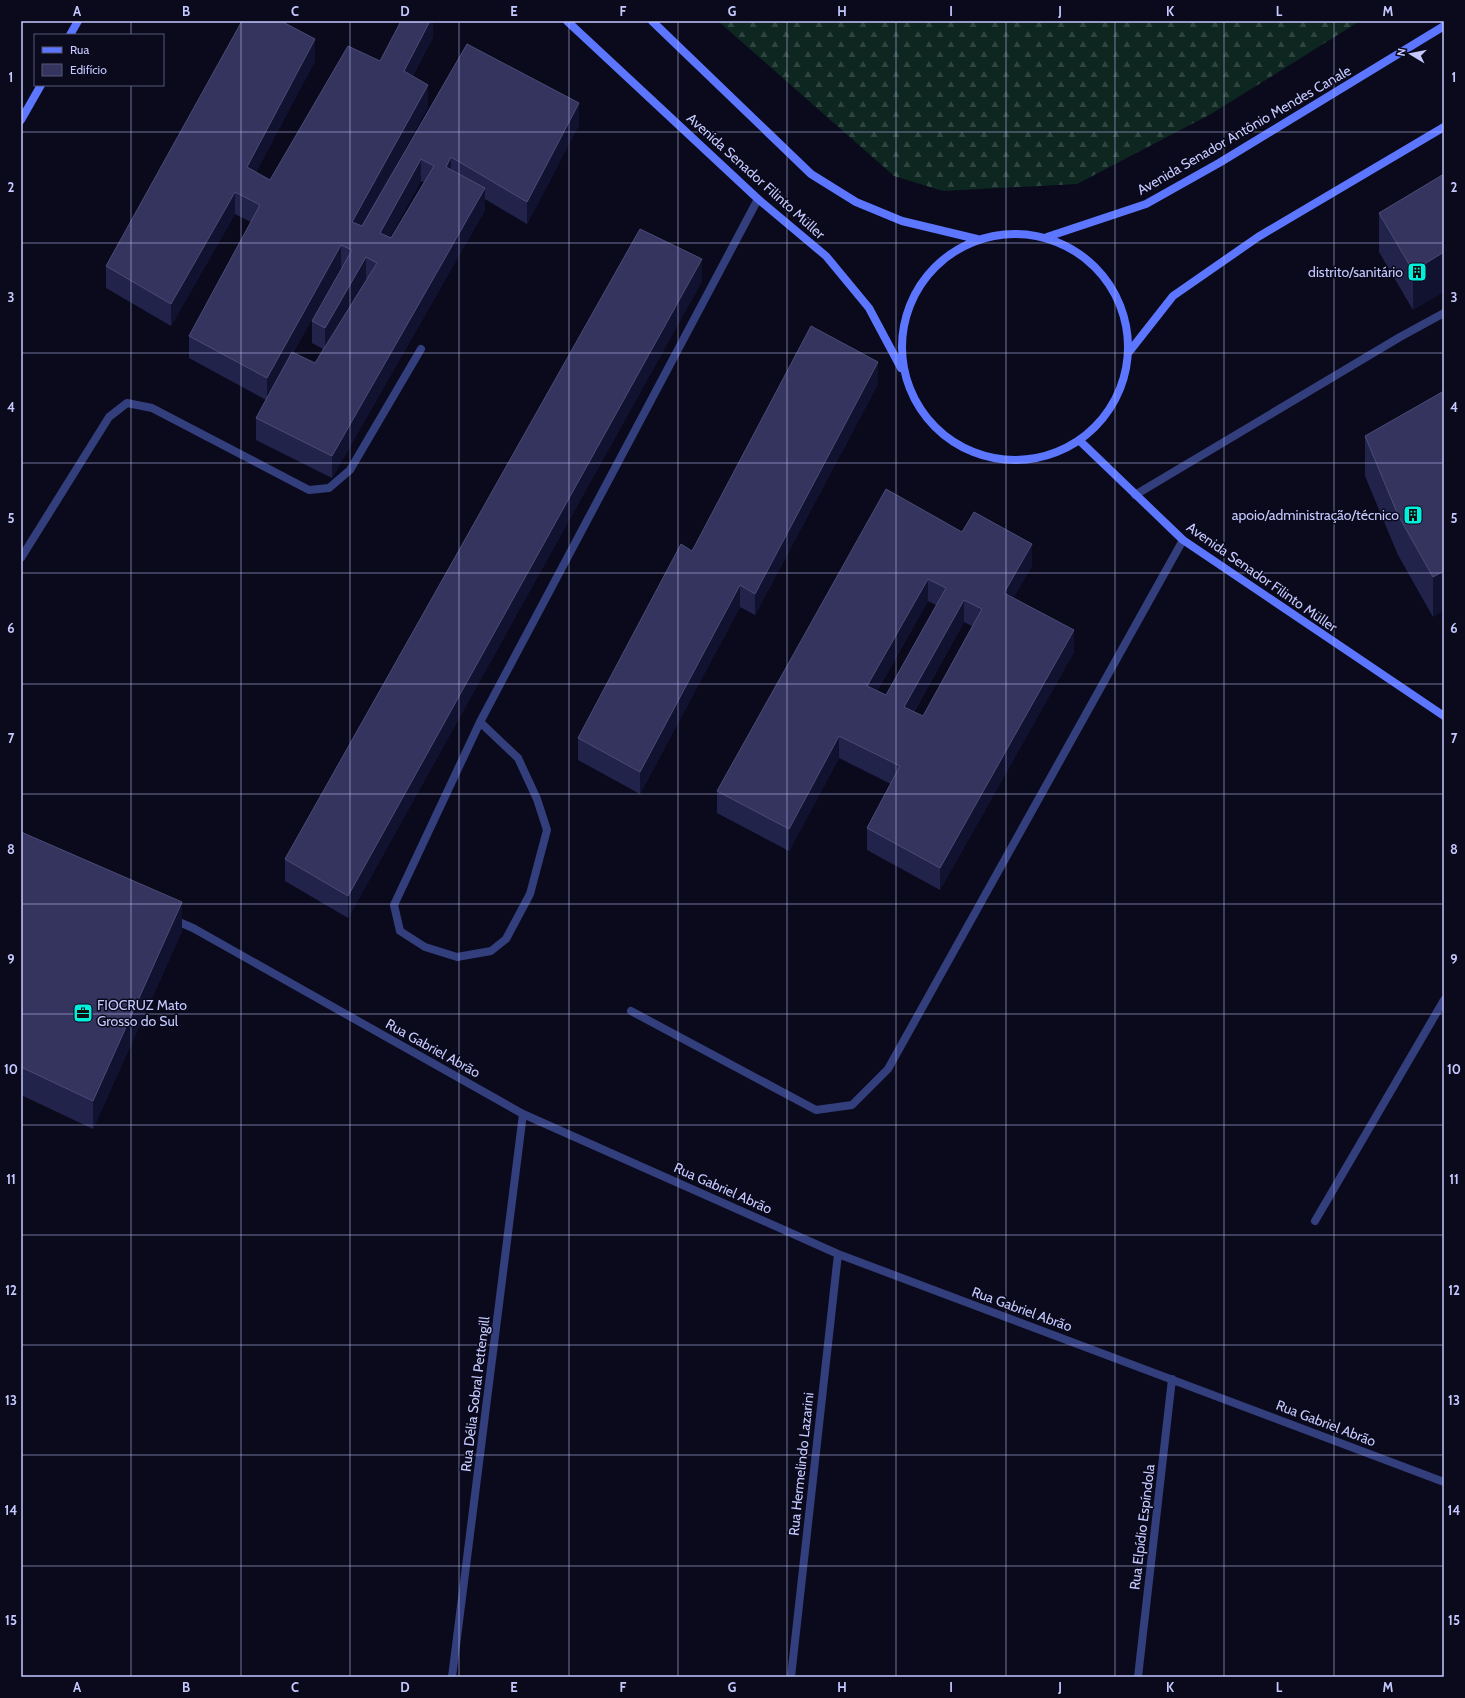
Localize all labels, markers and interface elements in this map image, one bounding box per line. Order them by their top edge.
text: A [73,3,82,19]
text: B [182,3,190,19]
text: C [291,3,299,19]
text: D [400,3,410,19]
text: E [510,3,518,19]
text: F [620,3,627,19]
text: G [728,3,737,19]
text: H [837,3,847,19]
text: I [949,3,953,19]
text: J [1057,3,1062,19]
text: K [1166,3,1175,19]
text: L [1276,3,1283,19]
text: M [1383,3,1394,19]
legend [34,34,164,86]
north arrow [1391,34,1431,74]
text: Rua [70,42,89,57]
text: N [1394,47,1409,57]
street label: Avenida Senador Antônio Mendes Canale [1134,61,1354,199]
text: Edifício [70,62,107,77]
text: 1 [9,69,13,85]
text: 1 [1452,69,1456,85]
street label: Avenida Senador Filinto Müller [683,109,829,243]
text: 2 [8,179,15,195]
text: 2 [1451,179,1458,195]
building icon: distrito/sanitário [1406,261,1428,283]
place label: distrito/sanitário [1308,263,1403,281]
text: 3 [7,289,15,305]
text: 3 [1450,289,1458,305]
text: 4 [7,399,15,415]
text: 4 [1450,399,1458,415]
building icon: apoio/administração/técnico [1402,504,1424,526]
place label: apoio/administração/técnico [1232,506,1399,524]
text: 5 [8,510,15,526]
text: 5 [1451,510,1458,526]
street label: Avenida Senador Filinto Müller [1183,518,1341,636]
text: 6 [7,620,15,636]
text: 6 [1450,620,1458,636]
text: 7 [8,730,15,746]
text: 7 [1451,730,1458,746]
text: 8 [7,841,15,857]
text: 8 [1450,841,1458,857]
text: 9 [7,951,15,967]
text: 9 [1450,951,1458,967]
place label: FIOCRUZ Mato Grosso do Sul [97,996,187,1030]
office icon: FIOCRUZ Mato Grosso do Sul [72,1002,94,1024]
street label: Rua Gabriel Abrão [382,1015,484,1082]
text: 10 [4,1061,18,1077]
text: 10 [1447,1061,1461,1077]
street label: Rua Gabriel Abrão [671,1158,775,1218]
text: 11 [6,1171,16,1187]
text: 11 [1449,1171,1459,1187]
text: 12 [5,1282,17,1298]
street label: Rua Gabriel Abrão [969,1282,1075,1336]
text: 12 [1448,1282,1460,1298]
street label: Rua Délia Sobral Pettengill [457,1315,494,1473]
street label: Rua Hermelindo Lazarini [785,1391,817,1537]
text: 13 [5,1392,17,1408]
text: 13 [1448,1392,1460,1408]
street label: Rua Gabriel Abrão [1274,1396,1379,1450]
street label: Rua Elpídio Espíndola [1125,1463,1159,1591]
text: 14 [5,1502,17,1518]
text: 14 [1448,1502,1460,1518]
text: 15 [5,1612,17,1628]
text: 15 [1448,1612,1460,1628]
text: A [73,1679,82,1695]
text: B [182,1679,190,1695]
text: C [291,1679,299,1695]
text: D [400,1679,410,1695]
text: E [510,1679,518,1695]
text: F [620,1679,627,1695]
text: G [728,1679,737,1695]
text: H [837,1679,847,1695]
text: I [949,1679,953,1695]
text: J [1057,1679,1062,1695]
text: K [1166,1679,1175,1695]
text: L [1276,1679,1283,1695]
text: M [1383,1679,1394,1695]

